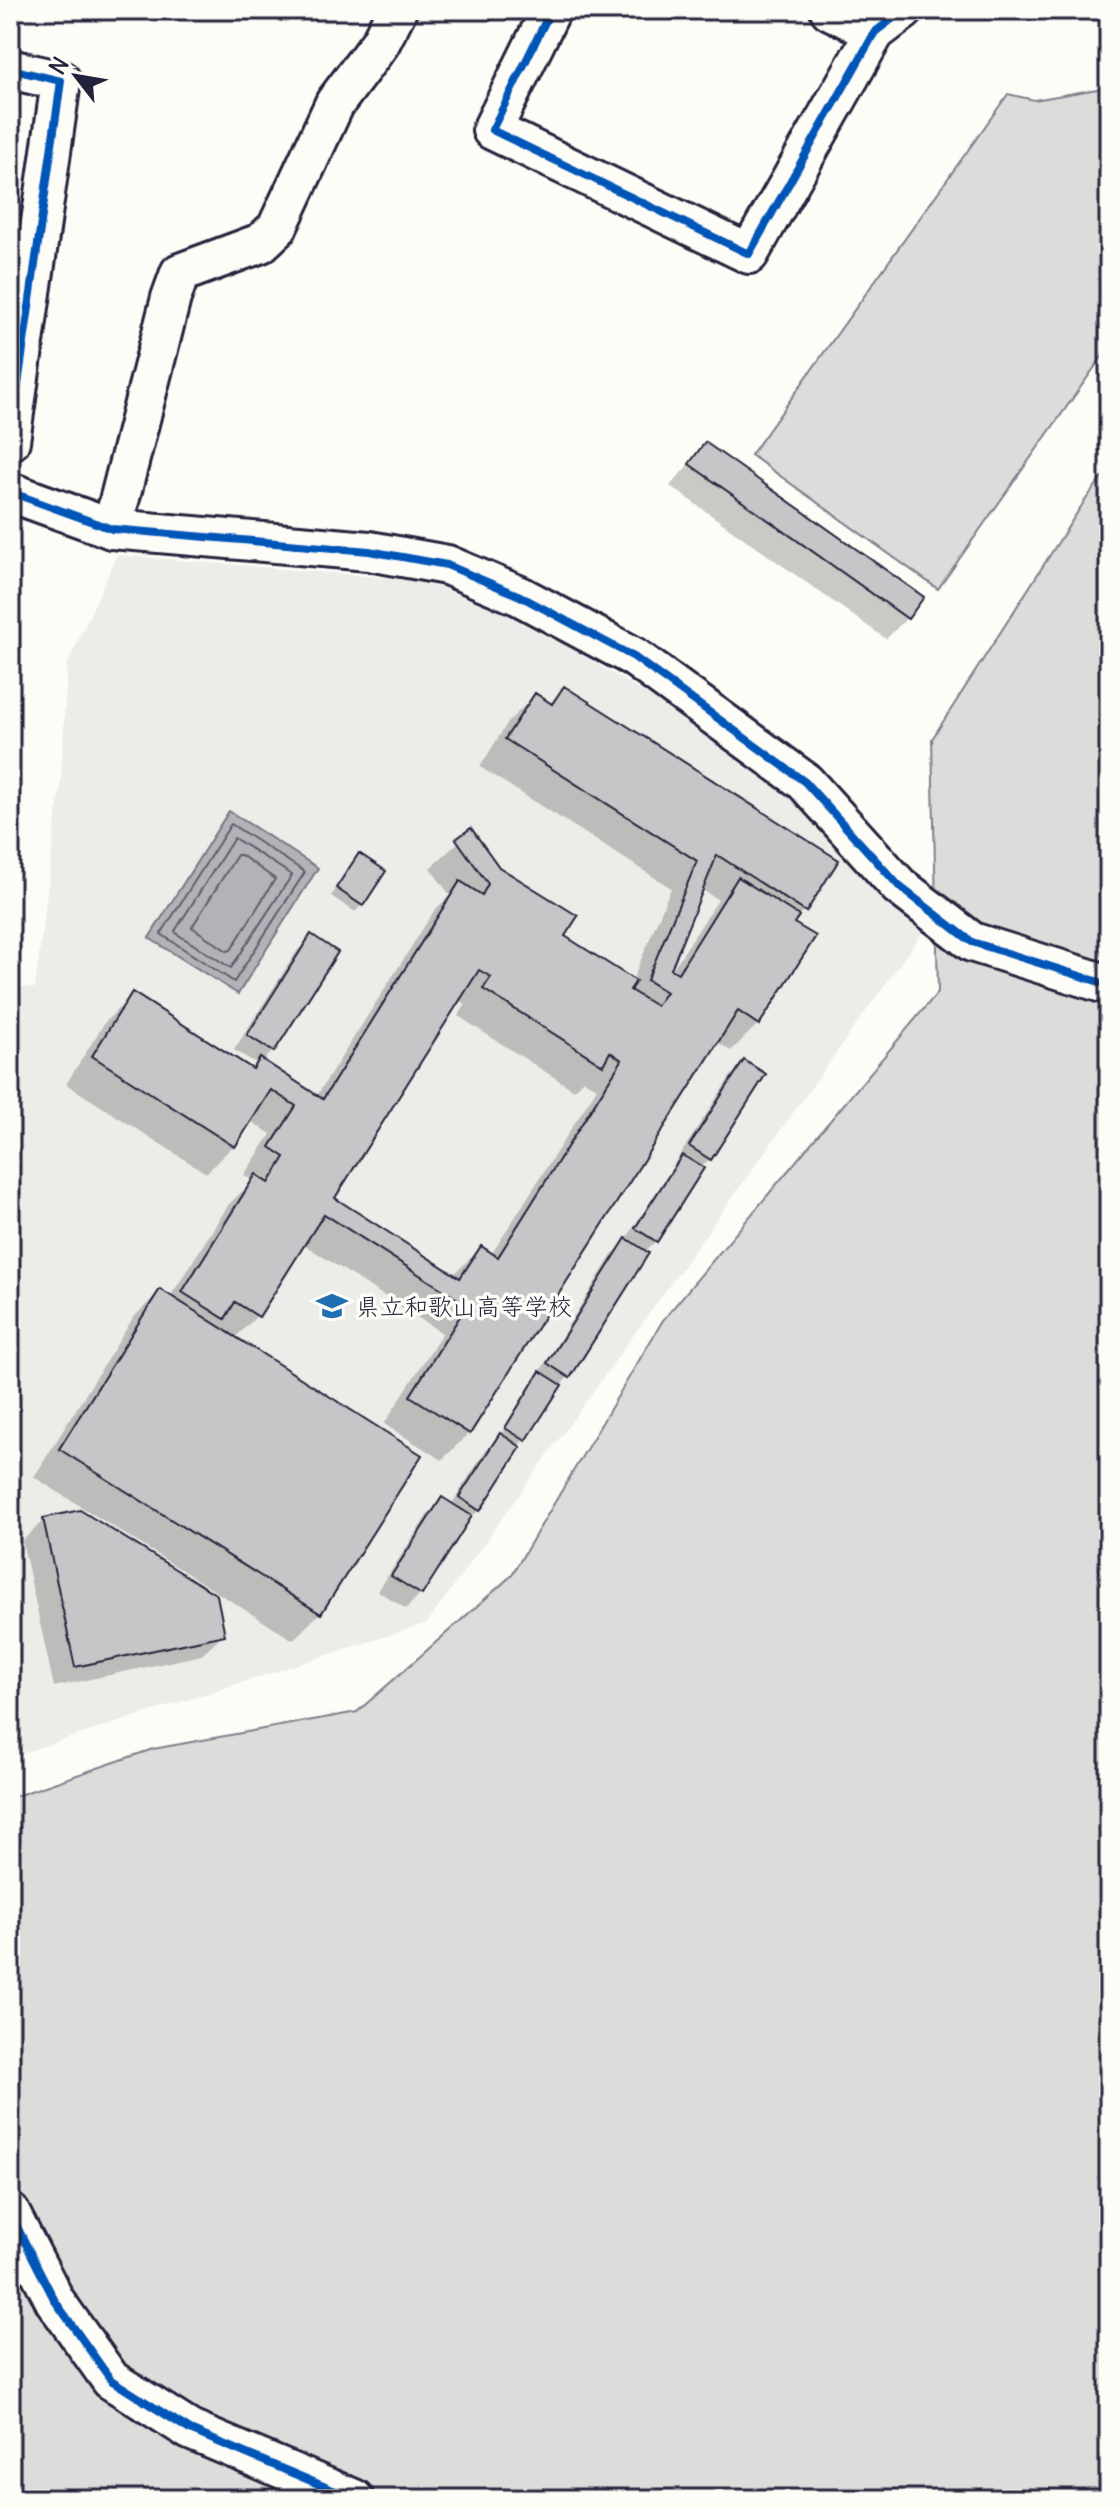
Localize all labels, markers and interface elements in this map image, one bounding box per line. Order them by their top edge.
north arrow [36,36,116,116]
text: N [43,52,75,79]
school or university icon: 県立和歌山高等学校 [315,1289,349,1323]
place label: 県立和歌山高等学校 [356,1291,572,1321]

